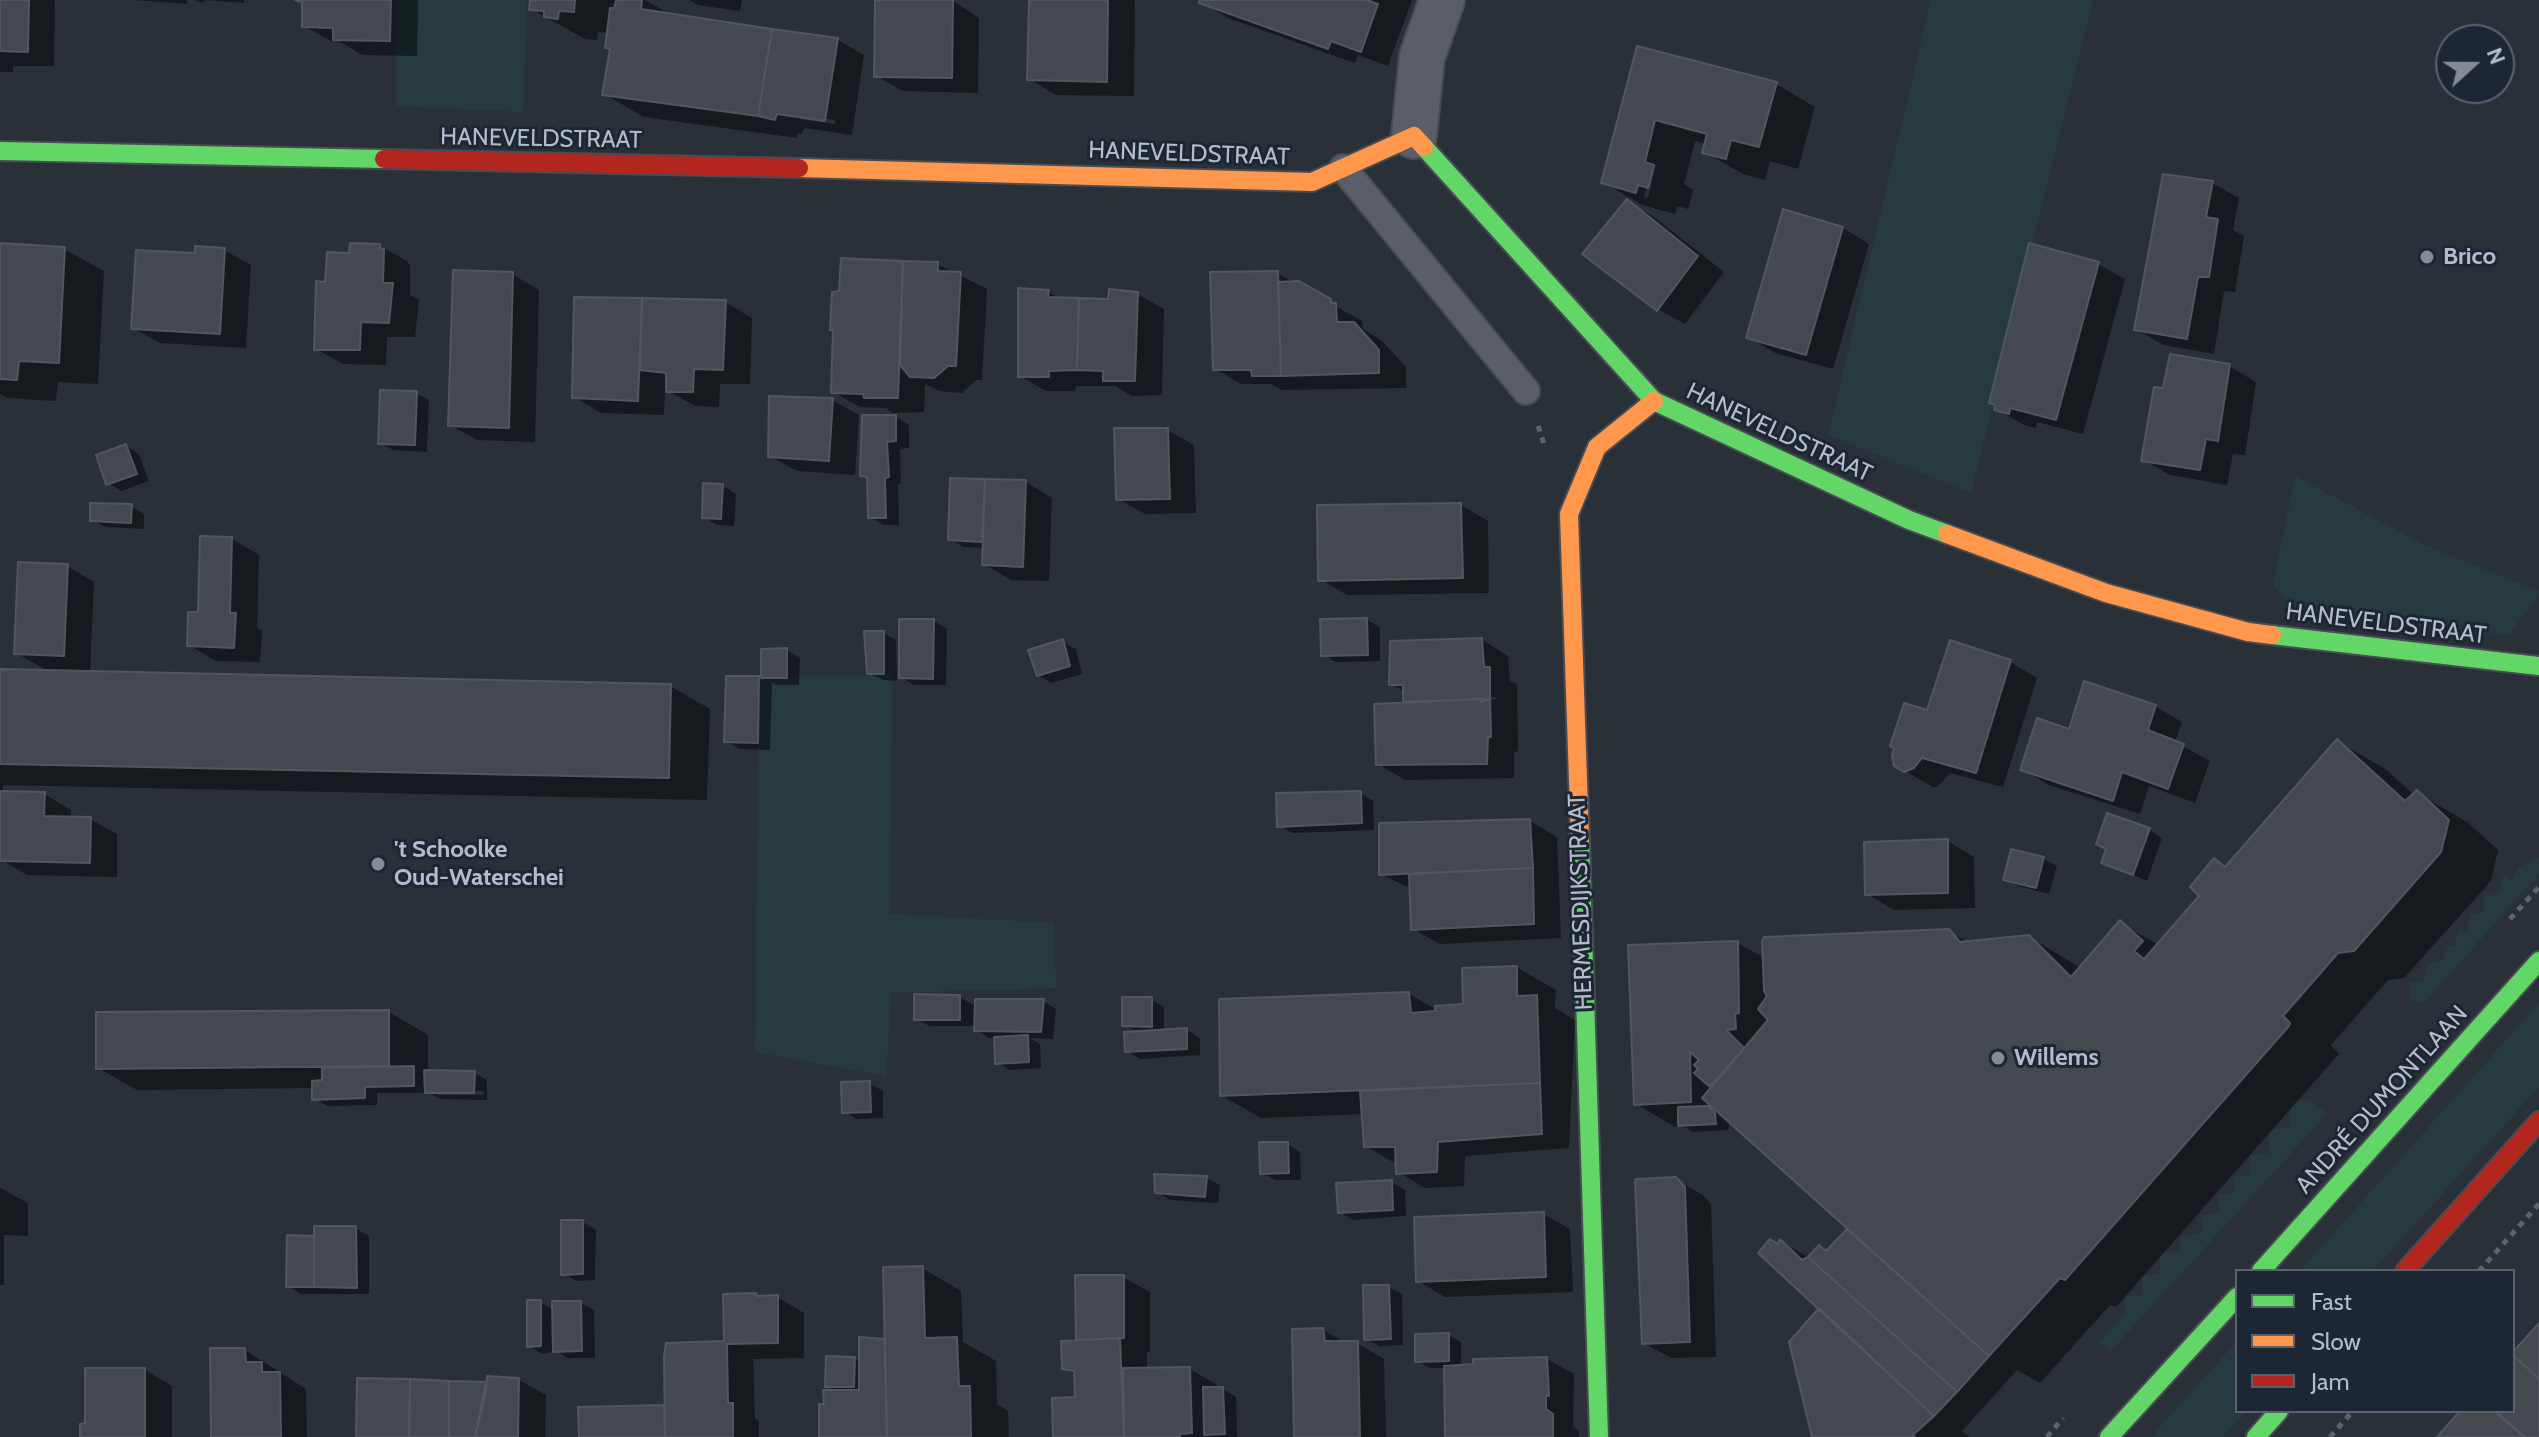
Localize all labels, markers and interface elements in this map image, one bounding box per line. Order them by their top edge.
north arrow [2435,24,2515,104]
text: N [2481,44,2511,68]
street label: HANEVELDSTRAAT [440,123,642,155]
street label: HANEVELDSTRAAT [1088,136,1290,172]
place label: Brico [2443,243,2496,271]
marker: Brico [2418,248,2436,266]
street label: HANEVELDSTRAAT [1682,377,1876,489]
street label: HANEVELDSTRAAT [2284,597,2488,651]
street label: HERMESDIJKSTRAAT [1563,793,1599,1011]
place label: 't Schoolke Oud-Waterschei [394,836,564,892]
marker: 't Schoolke Oud-Waterschei [369,855,387,873]
street label: ANDRÉ DUMONTLAAN [2290,1000,2474,1200]
place label: Willems [2014,1044,2099,1072]
marker: Willems [1989,1049,2007,1067]
legend [2235,1269,2515,1413]
text: Fast [2311,1287,2352,1316]
text: Slow [2311,1327,2361,1356]
text: Jam [2311,1367,2349,1396]

